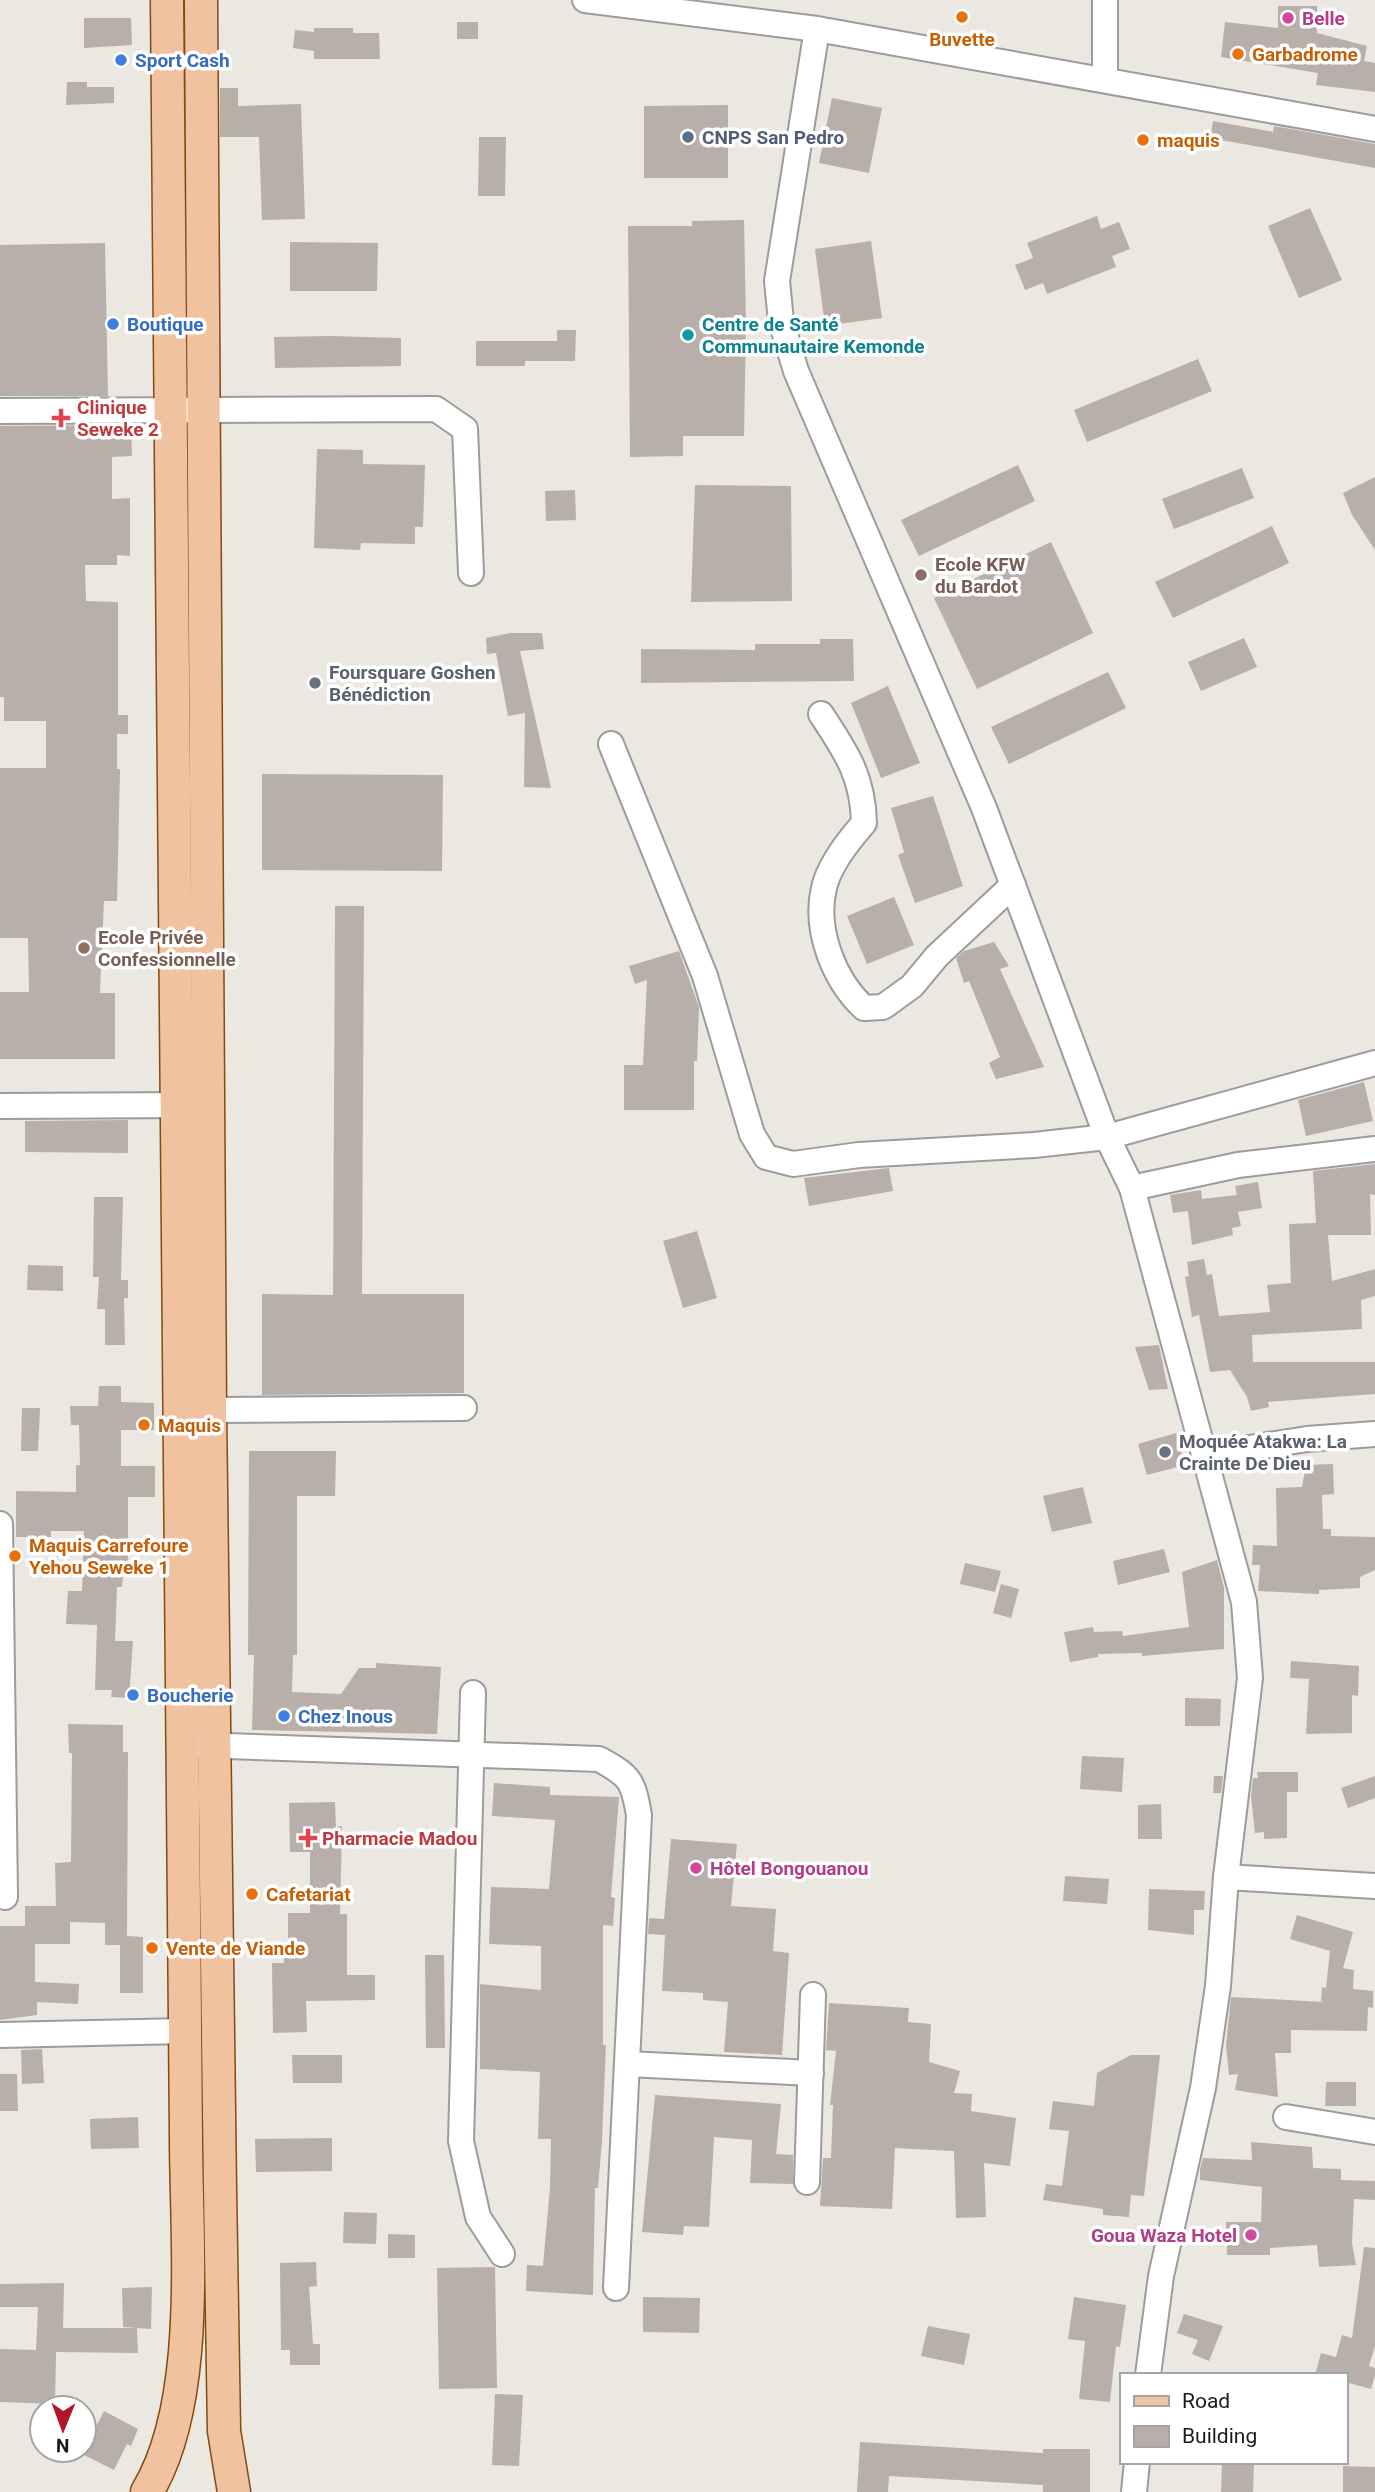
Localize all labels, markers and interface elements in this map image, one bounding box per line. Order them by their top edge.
place label: Belle [1302,7,1345,30]
marker: Buvette [954,9,970,25]
marker: Belle [1280,10,1296,26]
place label: Buvette [929,28,995,51]
place label: Garbadrome [1252,43,1358,66]
marker: Garbadrome [1230,46,1246,62]
place label: Sport Cash [135,49,230,72]
marker: Sport Cash [113,52,129,68]
place label: CNPS San Pedro [702,126,844,149]
marker: CNPS San Pedro [680,129,696,145]
place label: maquis [1157,129,1220,152]
marker: maquis [1135,132,1151,148]
place label: Boutique [127,313,204,336]
place label: Centre de Santé Communautaire Kemonde [702,313,924,358]
marker: Boutique [105,316,121,332]
marker: Centre de Santé Communautaire Kemonde [680,327,696,343]
place label: Clinique Seweke 2 [77,396,159,441]
marker: Clinique Seweke 2 [51,408,71,428]
place label: Ecole KFW du Bardot [935,553,1026,598]
marker: Ecole KFW du Bardot [913,567,929,583]
place label: Foursquare Goshen Bénédiction [329,661,496,706]
marker: Foursquare Goshen Bénédiction [307,675,323,691]
place label: Ecole Privée Confessionnelle [98,926,236,971]
marker: Ecole Privée Confessionnelle [76,940,92,956]
place label: Maquis [158,1414,221,1437]
marker: Maquis [136,1417,152,1433]
place label: Moquée Atakwa: La Crainte De Dieu [1179,1430,1347,1475]
marker: Moquée Atakwa: La Crainte De Dieu [1157,1444,1173,1460]
place label: Maquis Carrefoure Yehou Seweke 1 [29,1534,188,1579]
marker: Maquis Carrefoure Yehou Seweke 1 [7,1548,23,1564]
place label: Boucherie [147,1684,234,1707]
marker: Boucherie [125,1687,141,1703]
place label: Chez Inous [298,1705,393,1728]
marker: Chez Inous [276,1708,292,1724]
place label: Pharmacie Madou [322,1827,477,1850]
marker: Pharmacie Madou [300,1830,316,1846]
place label: Hôtel Bongouanou [710,1857,869,1880]
marker: Hôtel Bongouanou [688,1860,704,1876]
place label: Cafetariat [266,1883,351,1906]
marker: Cafetariat [244,1886,260,1902]
place label: Vente de Viande [166,1937,305,1960]
marker: Vente de Viande [144,1940,160,1956]
place label: Goua Waza Hotel [1091,2224,1237,2247]
marker: Goua Waza Hotel [1243,2227,1259,2243]
legend [1120,2373,1347,2464]
text: Road [1182,2389,1230,2413]
north arrow [28,2394,98,2464]
text: Building [1182,2424,1257,2448]
text: N [56,2434,70,2457]

